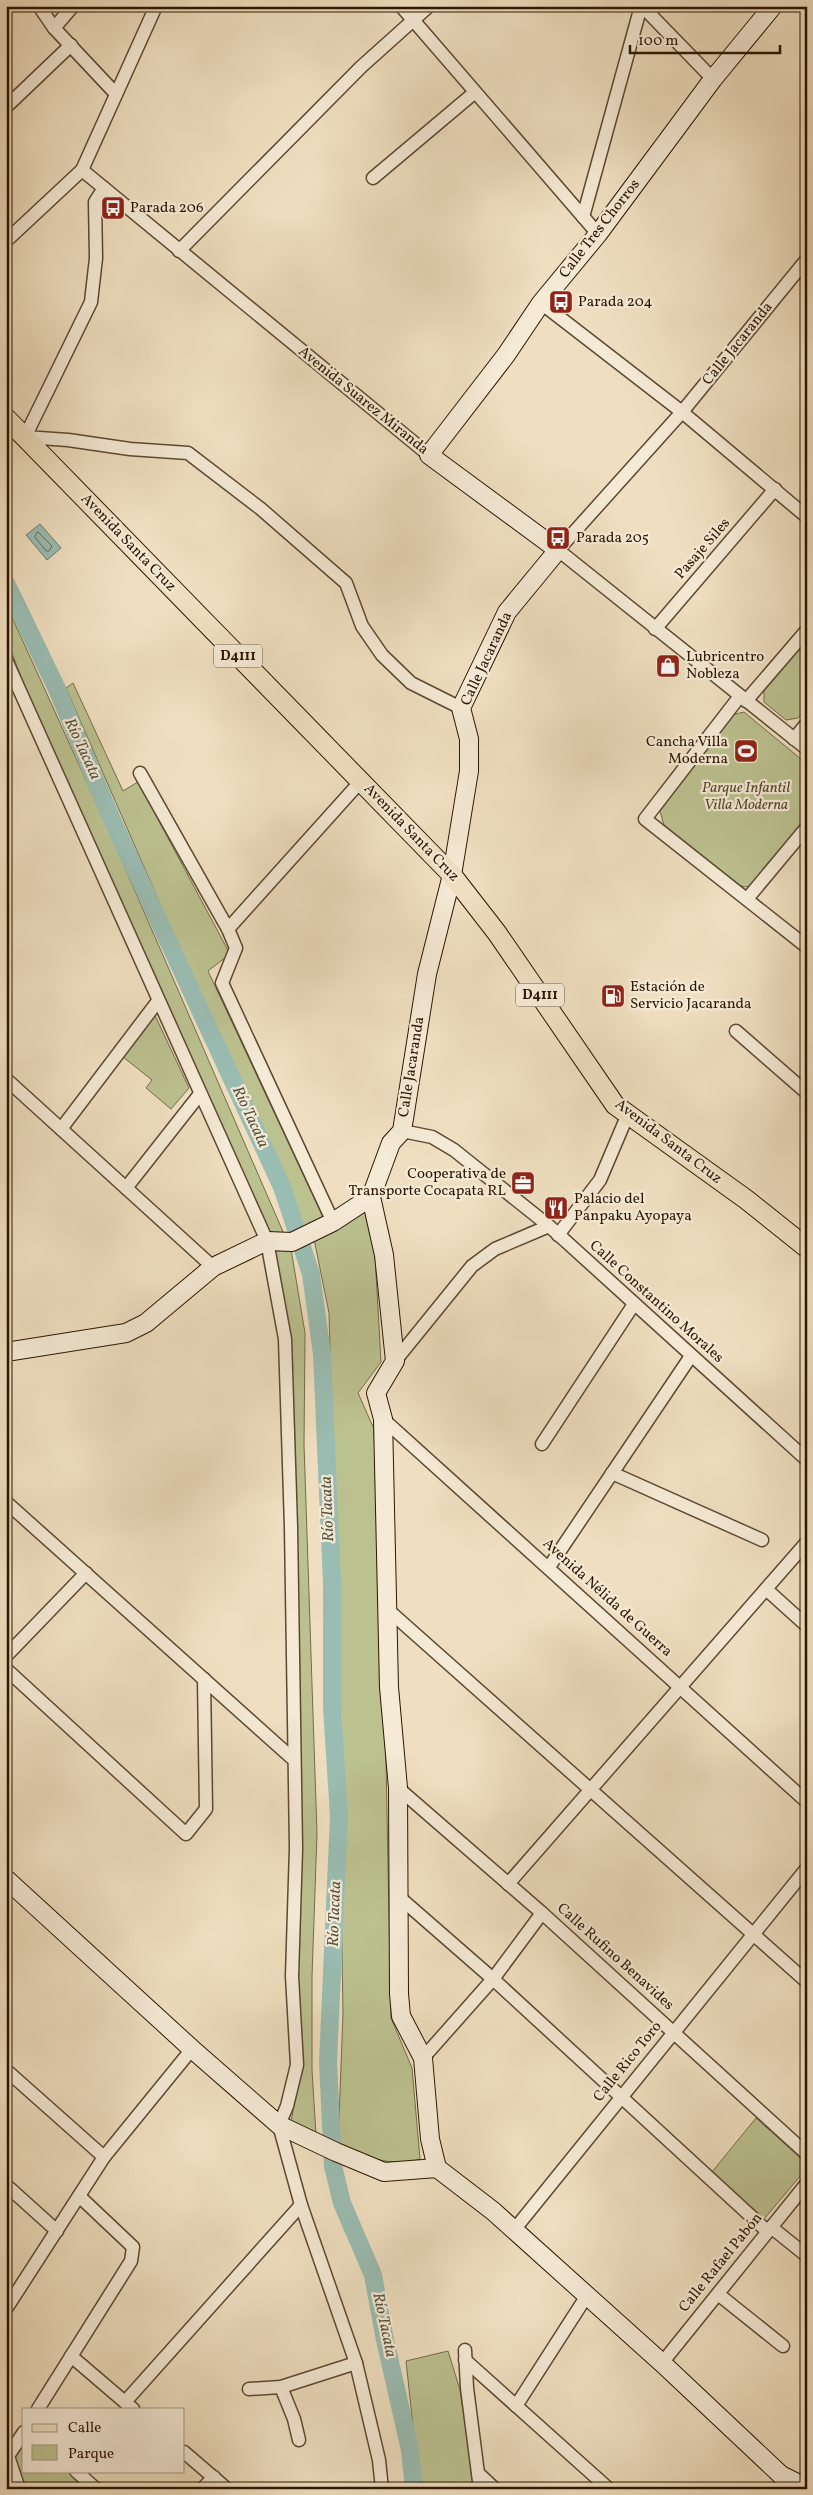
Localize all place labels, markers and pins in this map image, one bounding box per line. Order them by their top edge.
bus stop icon: Parada 206 [100,195,126,221]
place label: Parada 206 [130,198,204,219]
bus stop icon: Parada 204 [548,289,574,315]
place label: Parada 204 [578,292,652,313]
bus stop icon: Parada 205 [545,525,571,551]
place label: Parada 205 [576,528,649,549]
place label: Lubricentro Nobleza [686,647,764,685]
shop icon: Lubricentro Nobleza [655,653,681,679]
place label: Cancha Villa Moderna [646,732,728,770]
sports icon: Cancha Villa Moderna [733,738,759,764]
place label: Estación de Servicio Jacaranda [630,977,752,1015]
fuel station icon: Estación de Servicio Jacaranda [600,983,626,1009]
place label: Cooperativa de Transporte Cocapata RL [348,1164,507,1202]
office icon: Cooperativa de Transporte Cocapata RL [510,1170,536,1196]
place label: Palacio del Panpaku Ayopaya [574,1189,692,1227]
restaurant icon: Palacio del Panpaku Ayopaya [543,1195,569,1221]

